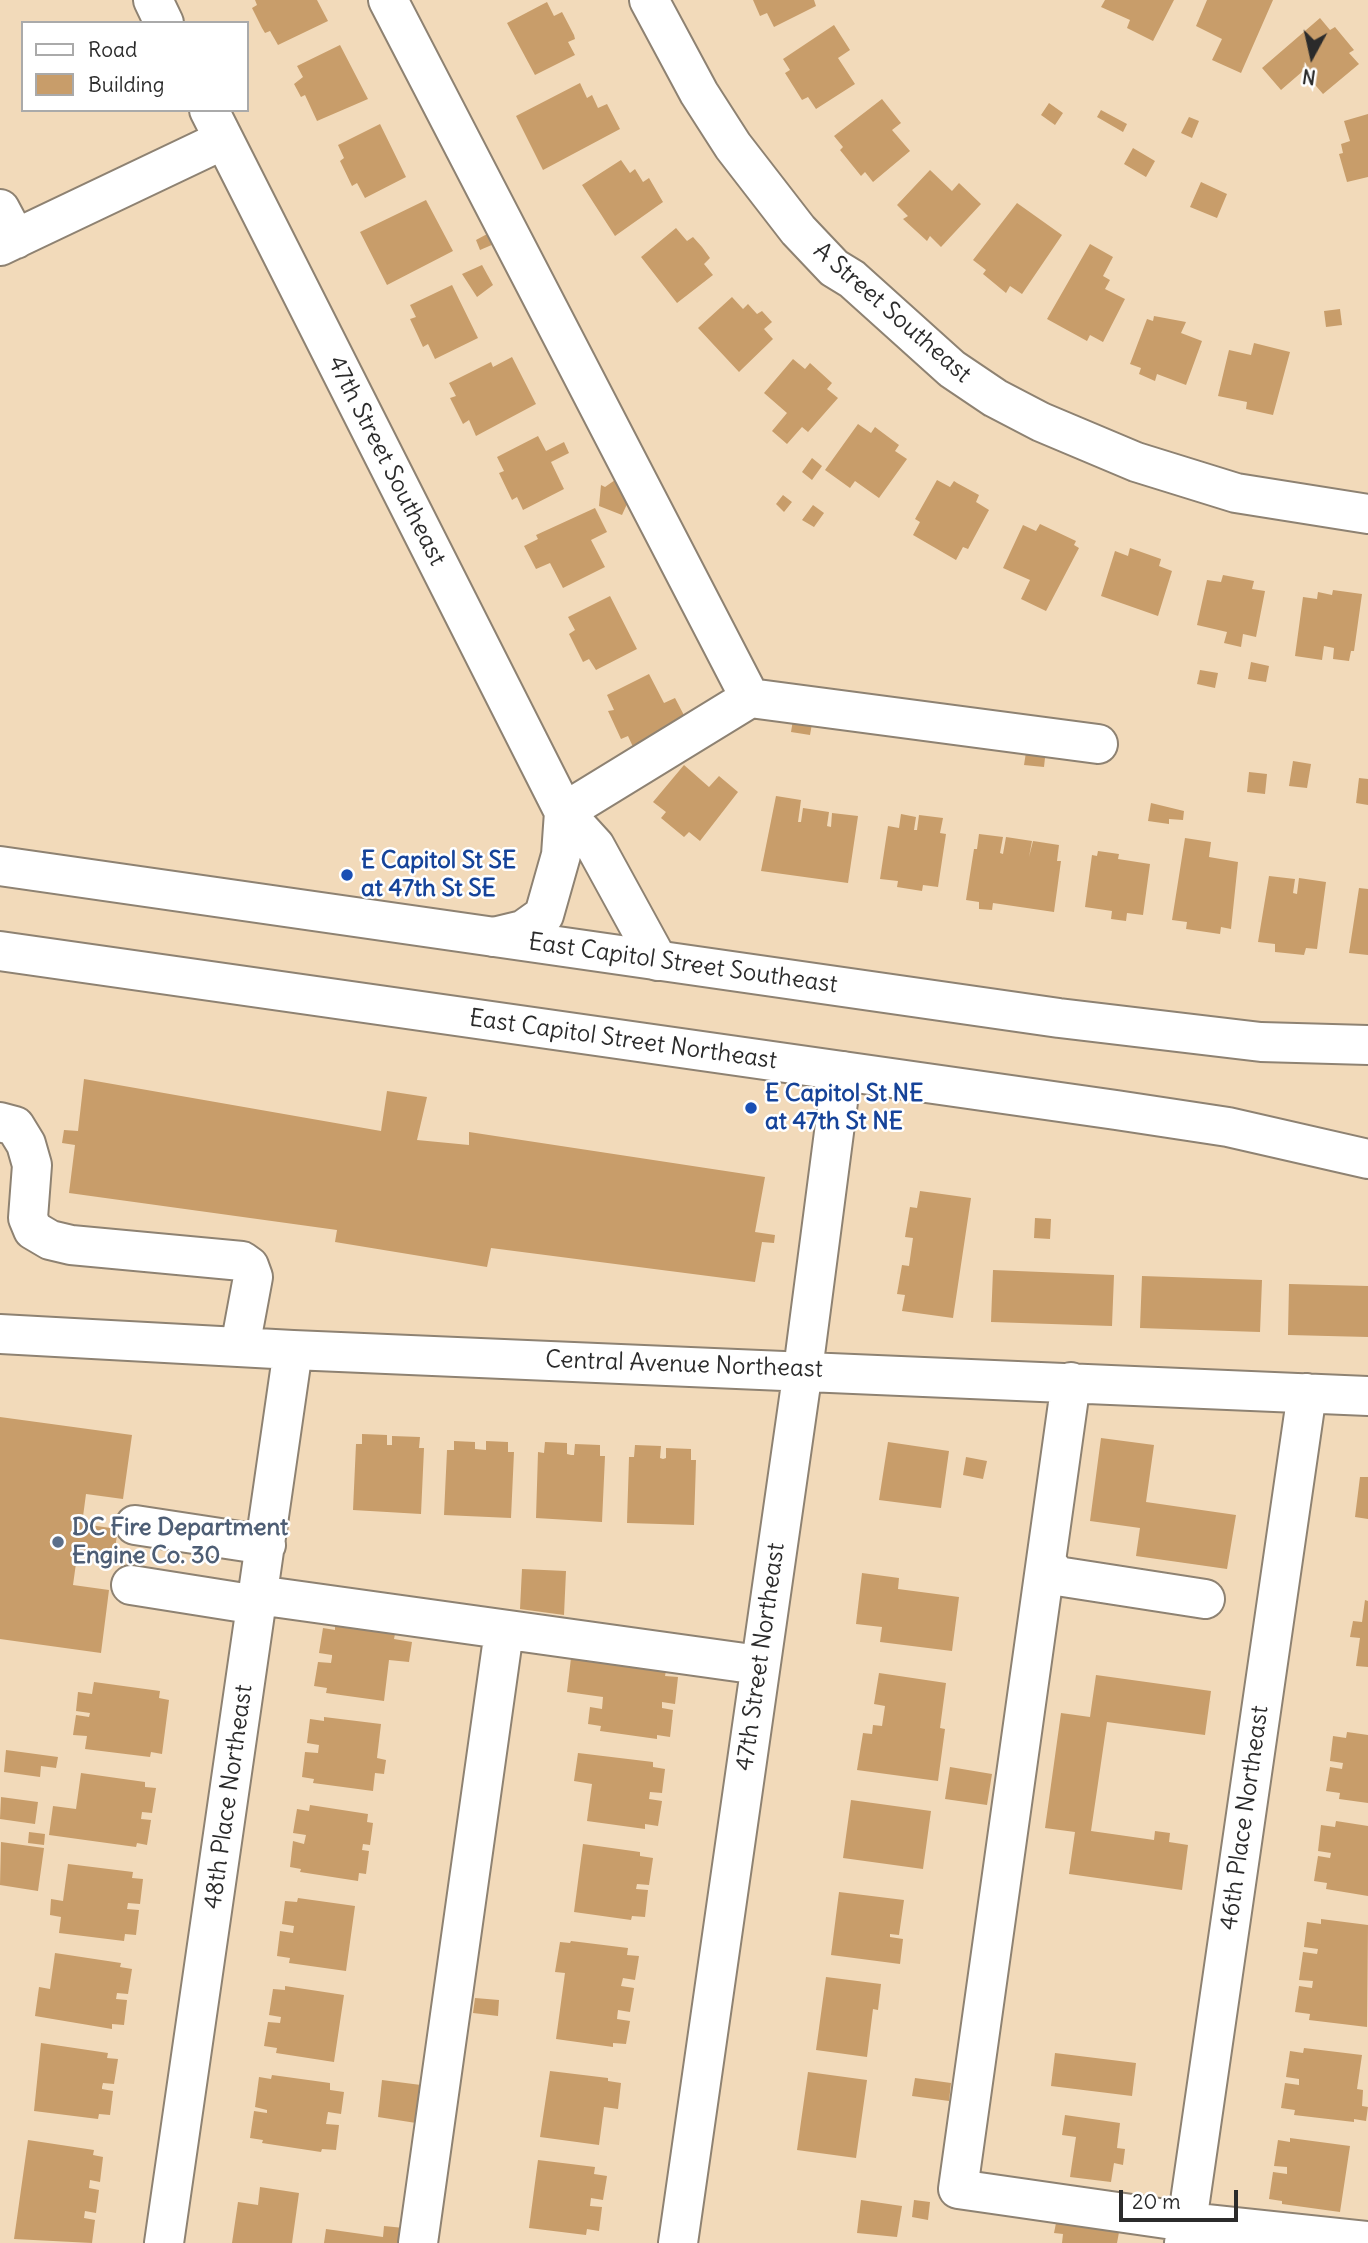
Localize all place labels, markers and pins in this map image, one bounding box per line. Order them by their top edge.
place label: E Capitol St SE at 47th St SE [361,847,516,903]
marker: E Capitol St SE at 47th St SE [339,867,355,883]
place label: E Capitol St NE at 47th St NE [765,1080,923,1136]
marker: E Capitol St NE at 47th St NE [743,1100,759,1116]
place label: DC Fire Department Engine Co. 30 [72,1514,288,1570]
marker: DC Fire Department Engine Co. 30 [50,1534,66,1550]

